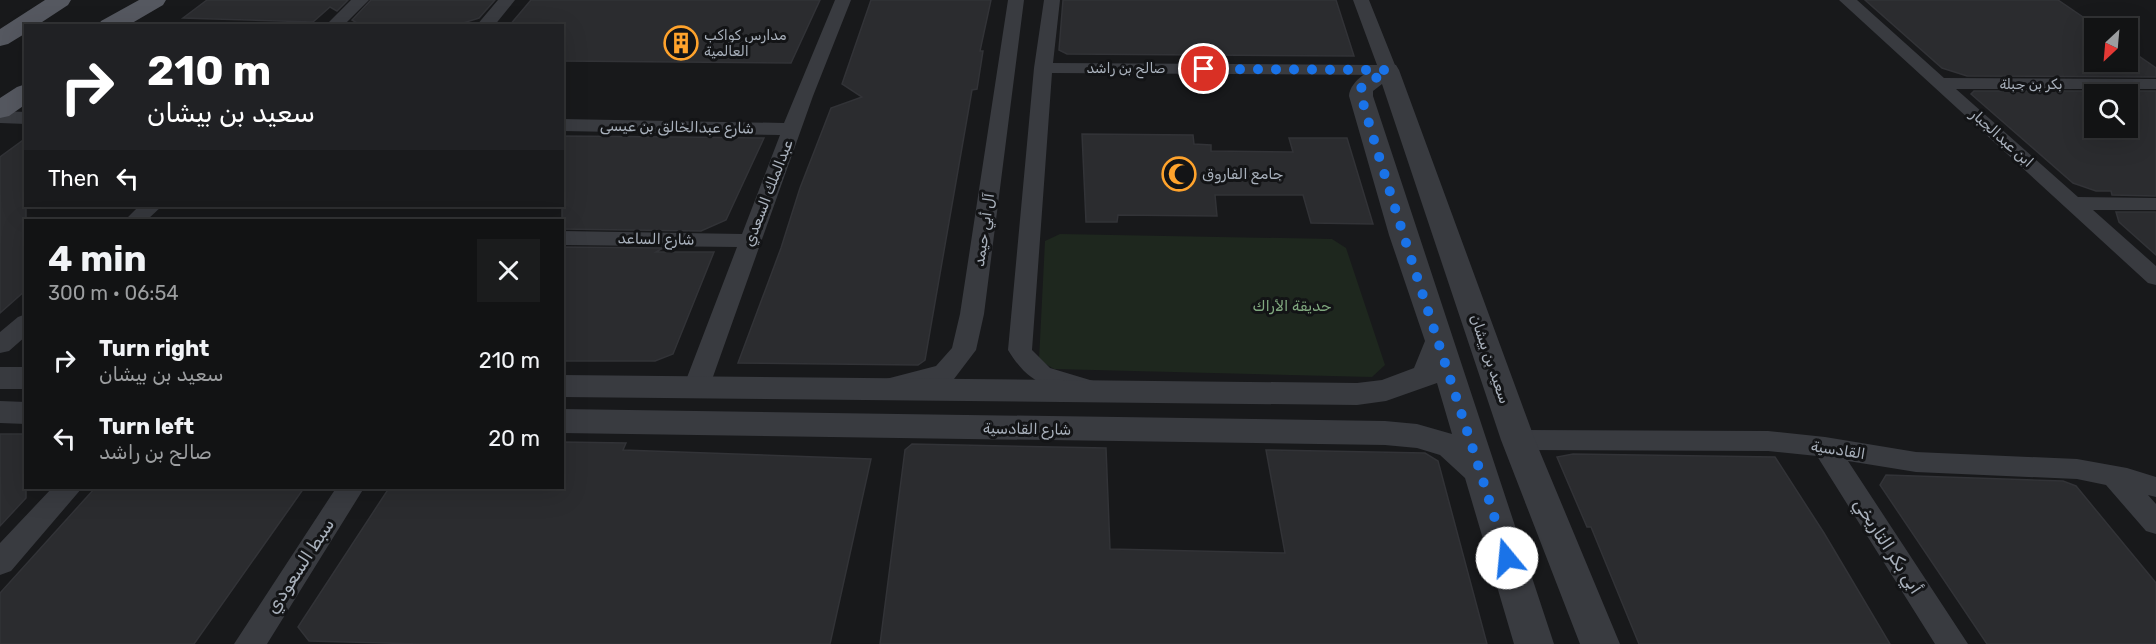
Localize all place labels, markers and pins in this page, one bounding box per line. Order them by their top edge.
building icon: مدارس كواكب العالمية [663,25,699,61]
place label: مدارس كواكب العالمية [704,27,787,60]
pin [1178,43,1229,94]
mosque icon: جامع الفاروق [1161,156,1197,192]
place label: جامع الفاروق [1202,165,1283,185]

